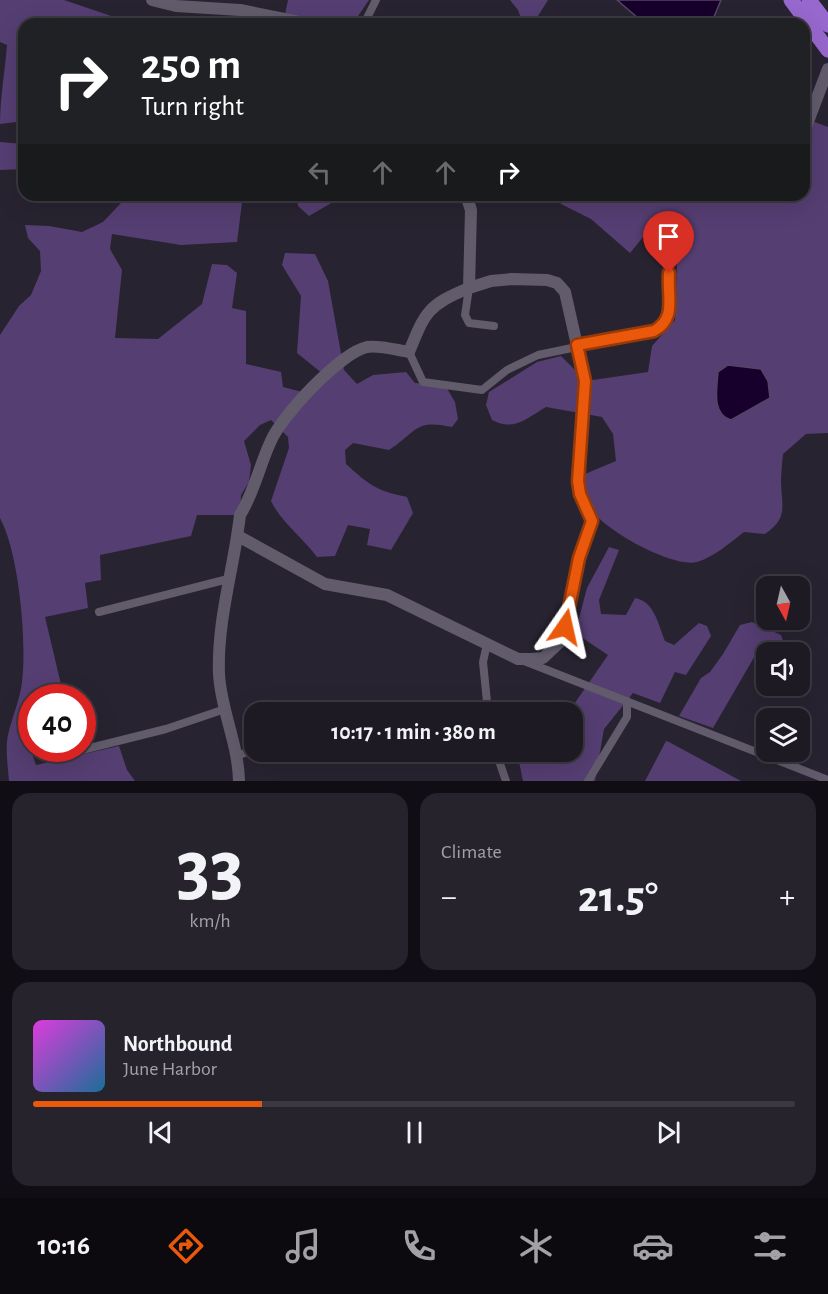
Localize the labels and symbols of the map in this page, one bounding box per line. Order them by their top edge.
pin [643,211,694,273]
north arrow [756,576,810,630]
position arrow [533,595,597,659]
speed limit sign: 40 [18,684,96,762]

